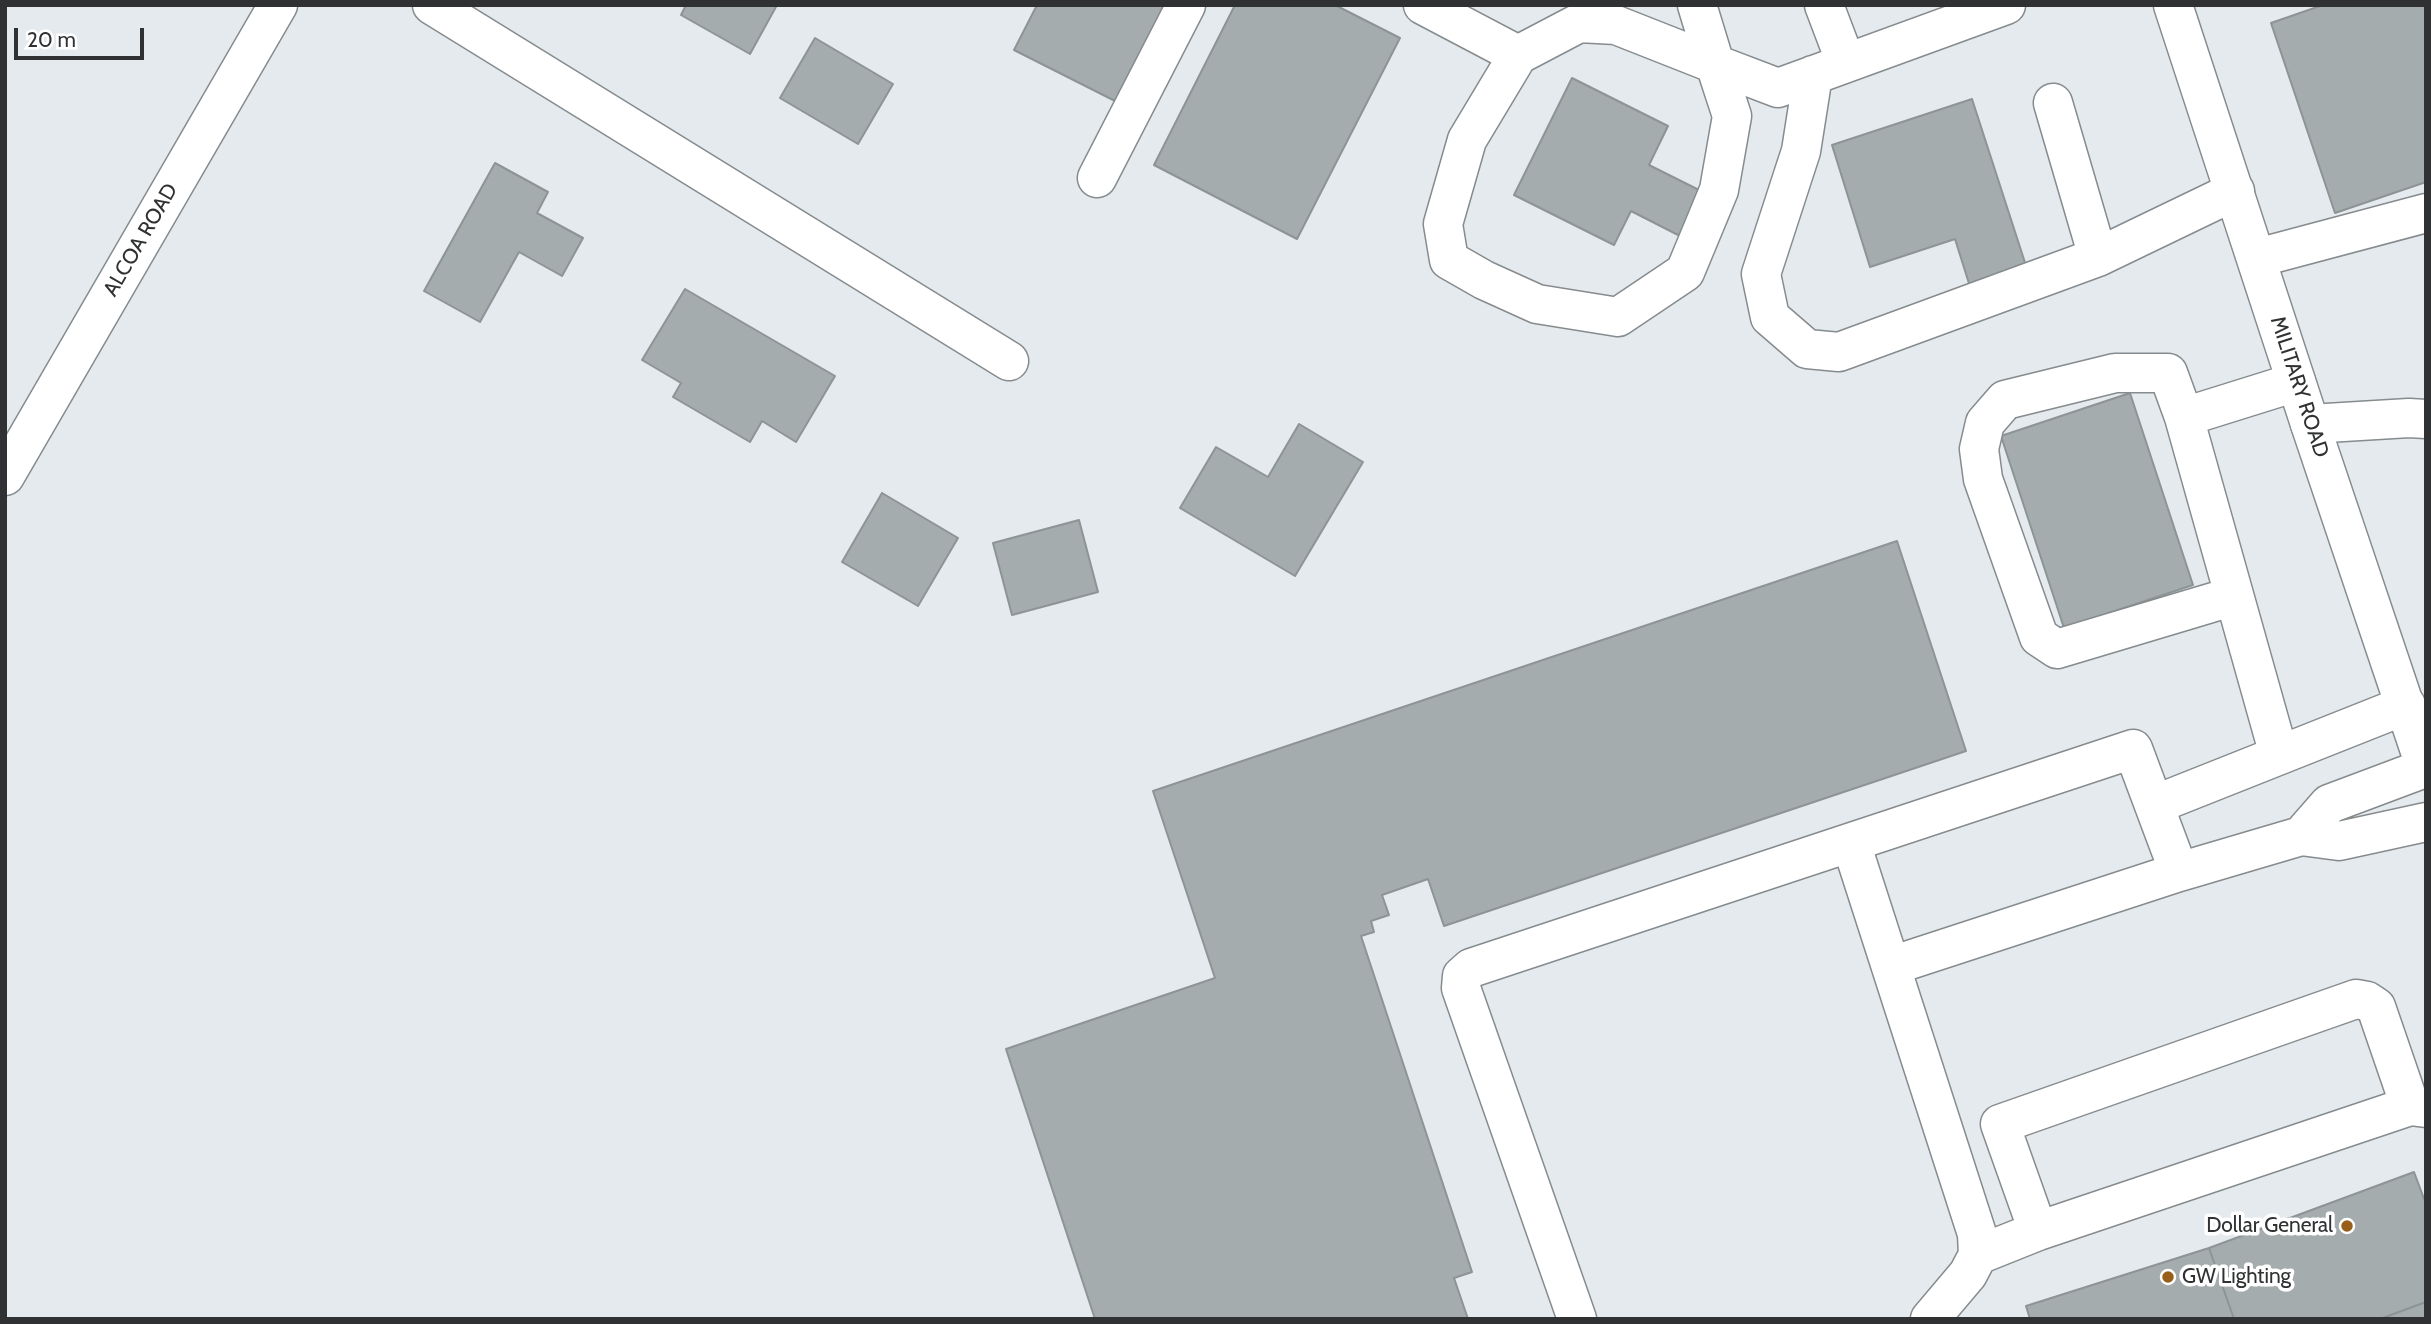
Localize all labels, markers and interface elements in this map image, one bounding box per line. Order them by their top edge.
scale bar [18,14,147,58]
text: 20 m [27,27,76,52]
street label: ALCOA ROAD [99,179,183,301]
street label: MILITARY ROAD [2264,313,2334,461]
place label: Dollar General [2206,1213,2333,1239]
marker: Dollar General [2339,1218,2355,1234]
place label: GW Lighting [2182,1264,2291,1290]
marker: GW Lighting [2160,1269,2176,1285]

